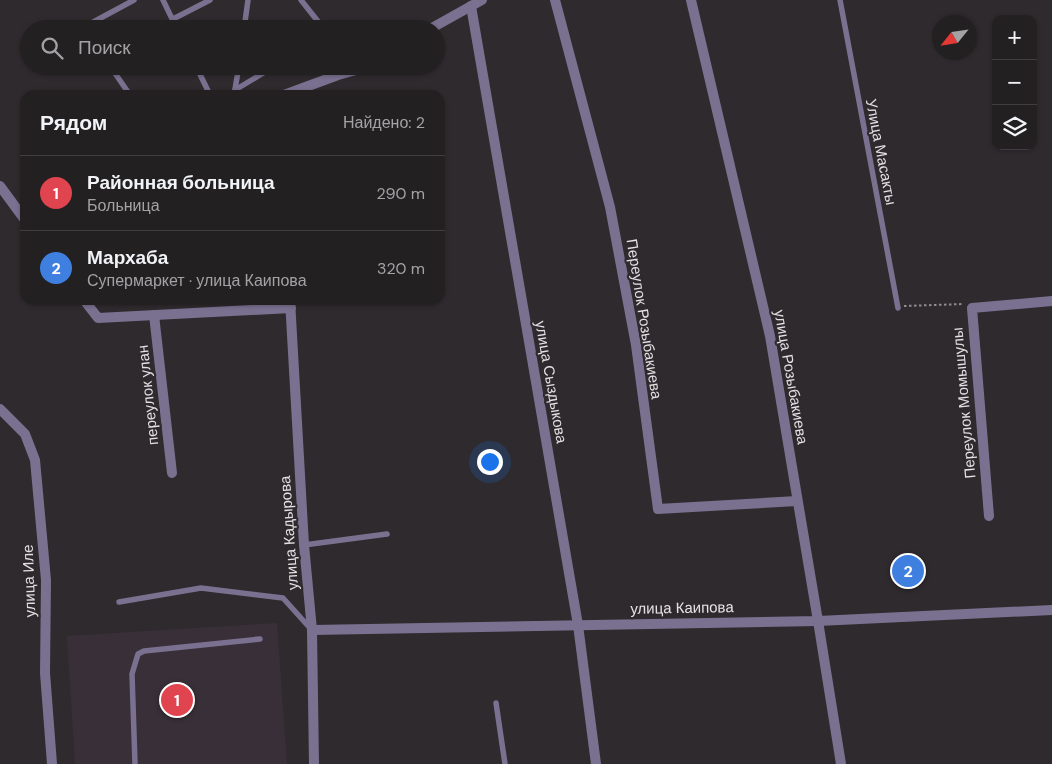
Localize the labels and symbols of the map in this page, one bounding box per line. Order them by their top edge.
north arrow [932,15,977,60]
street label: Улица Масакты [861,97,901,207]
street label: Переулок Розыбакиева [621,238,667,401]
street label: улица Розыбакиева [769,308,813,447]
street label: улица Сыздыкова [530,319,572,446]
street label: Переулок Момышулы [947,327,981,479]
street label: переулок улан [133,344,163,446]
your location [477,449,503,475]
street label: улица Кадырова [275,474,303,591]
street label: улица Иле [18,544,40,618]
pin: 2 [892,552,924,590]
street label: улица Каипова [630,597,734,619]
pin: 1 [161,681,193,719]

